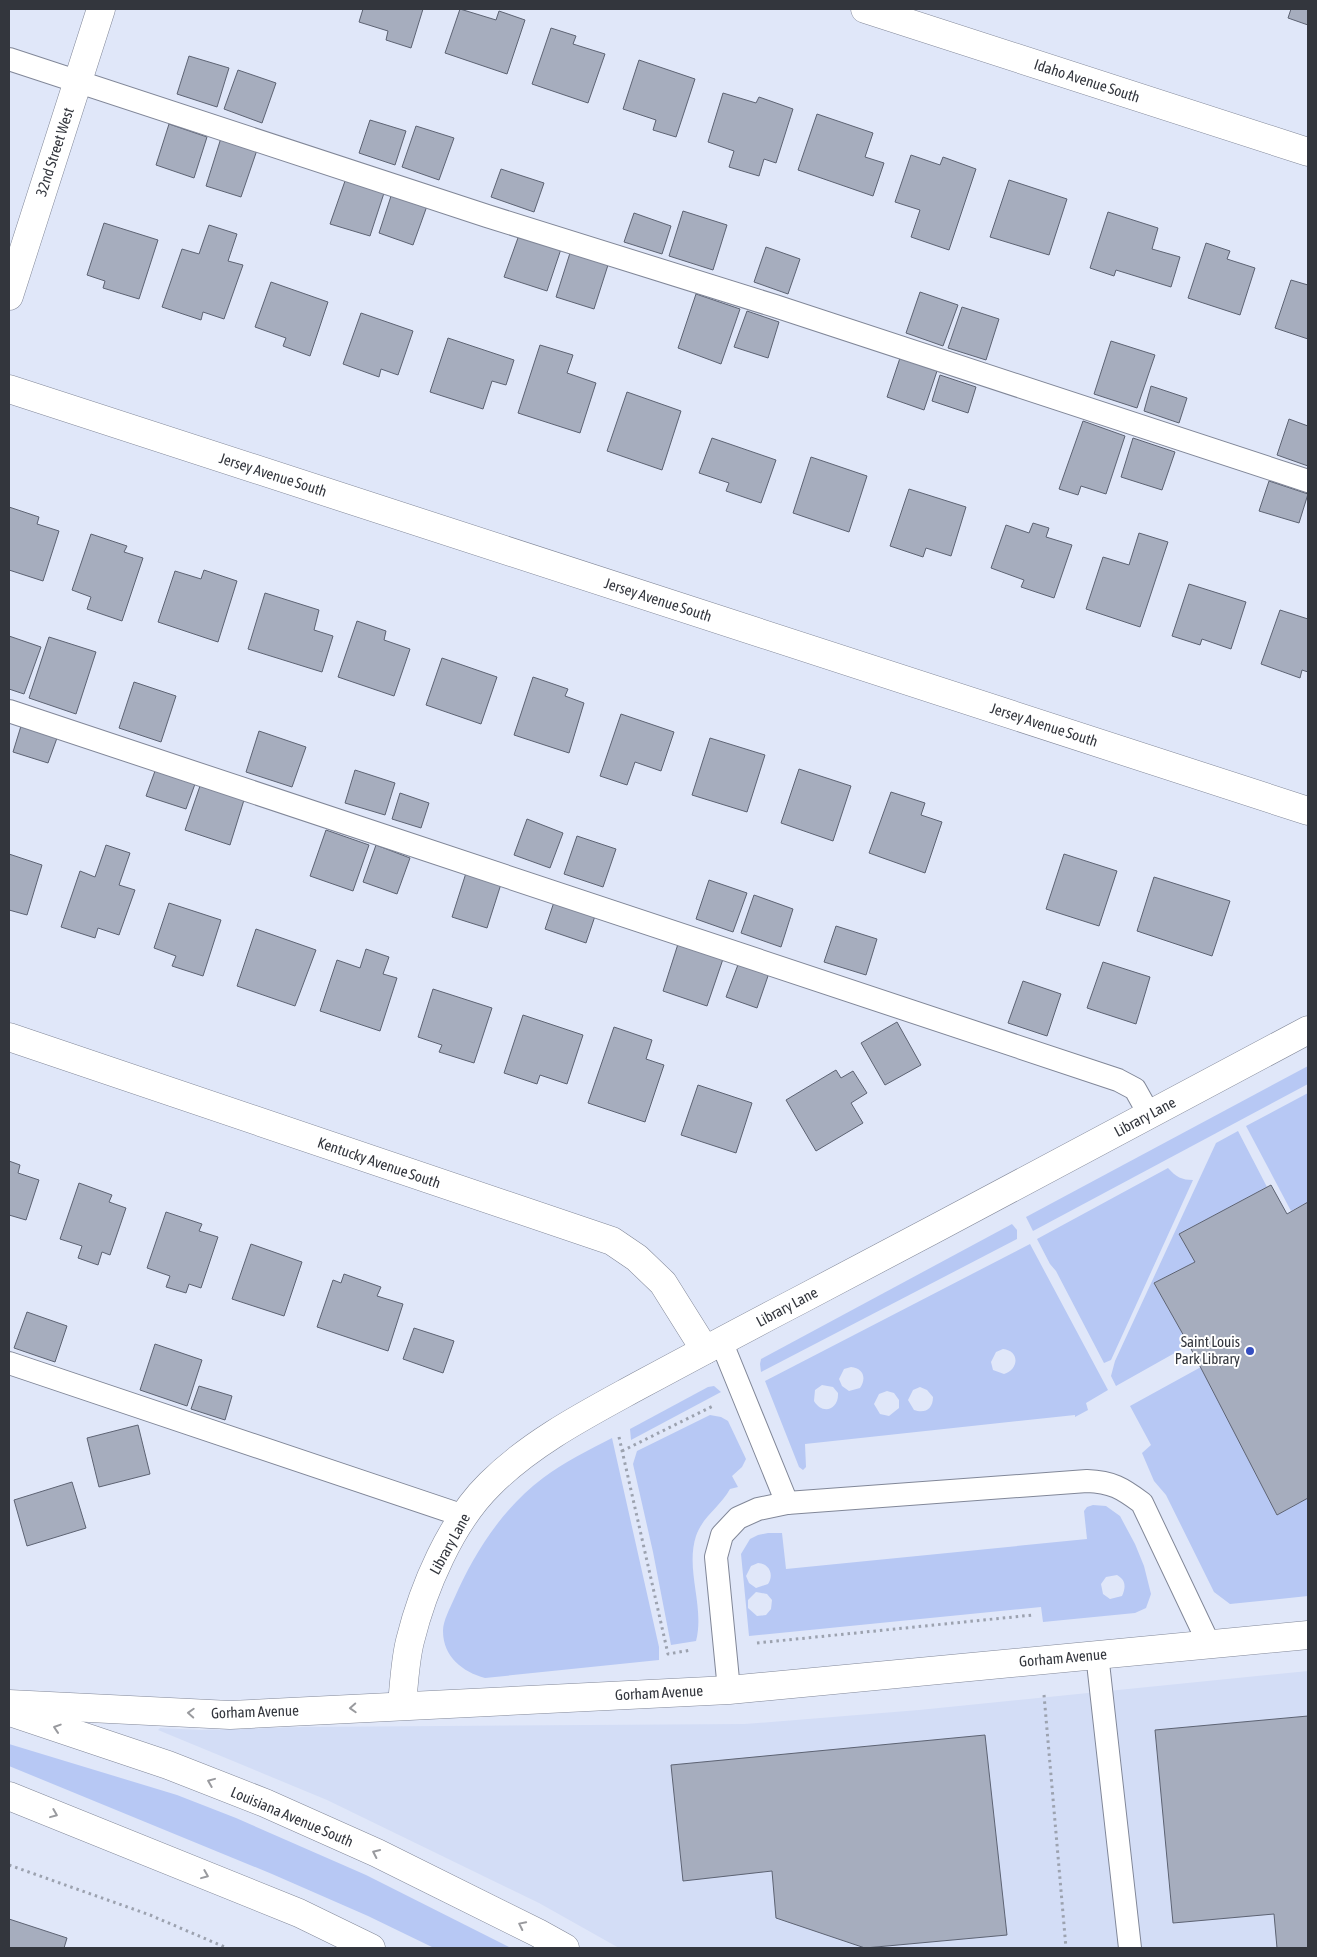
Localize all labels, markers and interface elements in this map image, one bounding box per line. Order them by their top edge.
street label: Idaho Avenue South [1032,55,1142,106]
street label: 32nd Street West [32,105,77,198]
street label: Jersey Avenue South [217,449,329,500]
street label: Jersey Avenue South [602,574,714,625]
street label: Jersey Avenue South [988,699,1100,750]
street label: Library Lane [1111,1093,1178,1140]
street label: Kentucky Avenue South [315,1134,443,1192]
street label: Library Lane [753,1283,820,1330]
place label: Saint Louis Park Library [1175,1333,1240,1367]
marker: Saint Louis Park Library [1244,1345,1256,1357]
street label: Library Lane [426,1510,473,1577]
street label: Gorham Avenue [1018,1645,1108,1670]
street label: Gorham Avenue [615,1682,704,1703]
street label: Gorham Avenue [211,1701,299,1722]
one-way arrow [349,1702,357,1713]
one-way arrow [186,1707,194,1718]
one-way arrow [54,1724,62,1734]
one-way arrow [207,1778,216,1788]
street label: Louisiana Avenue South [228,1783,356,1850]
one-way arrow [49,1808,58,1818]
one-way arrow [372,1849,381,1859]
one-way arrow [200,1868,209,1879]
one-way arrow [518,1921,527,1931]

